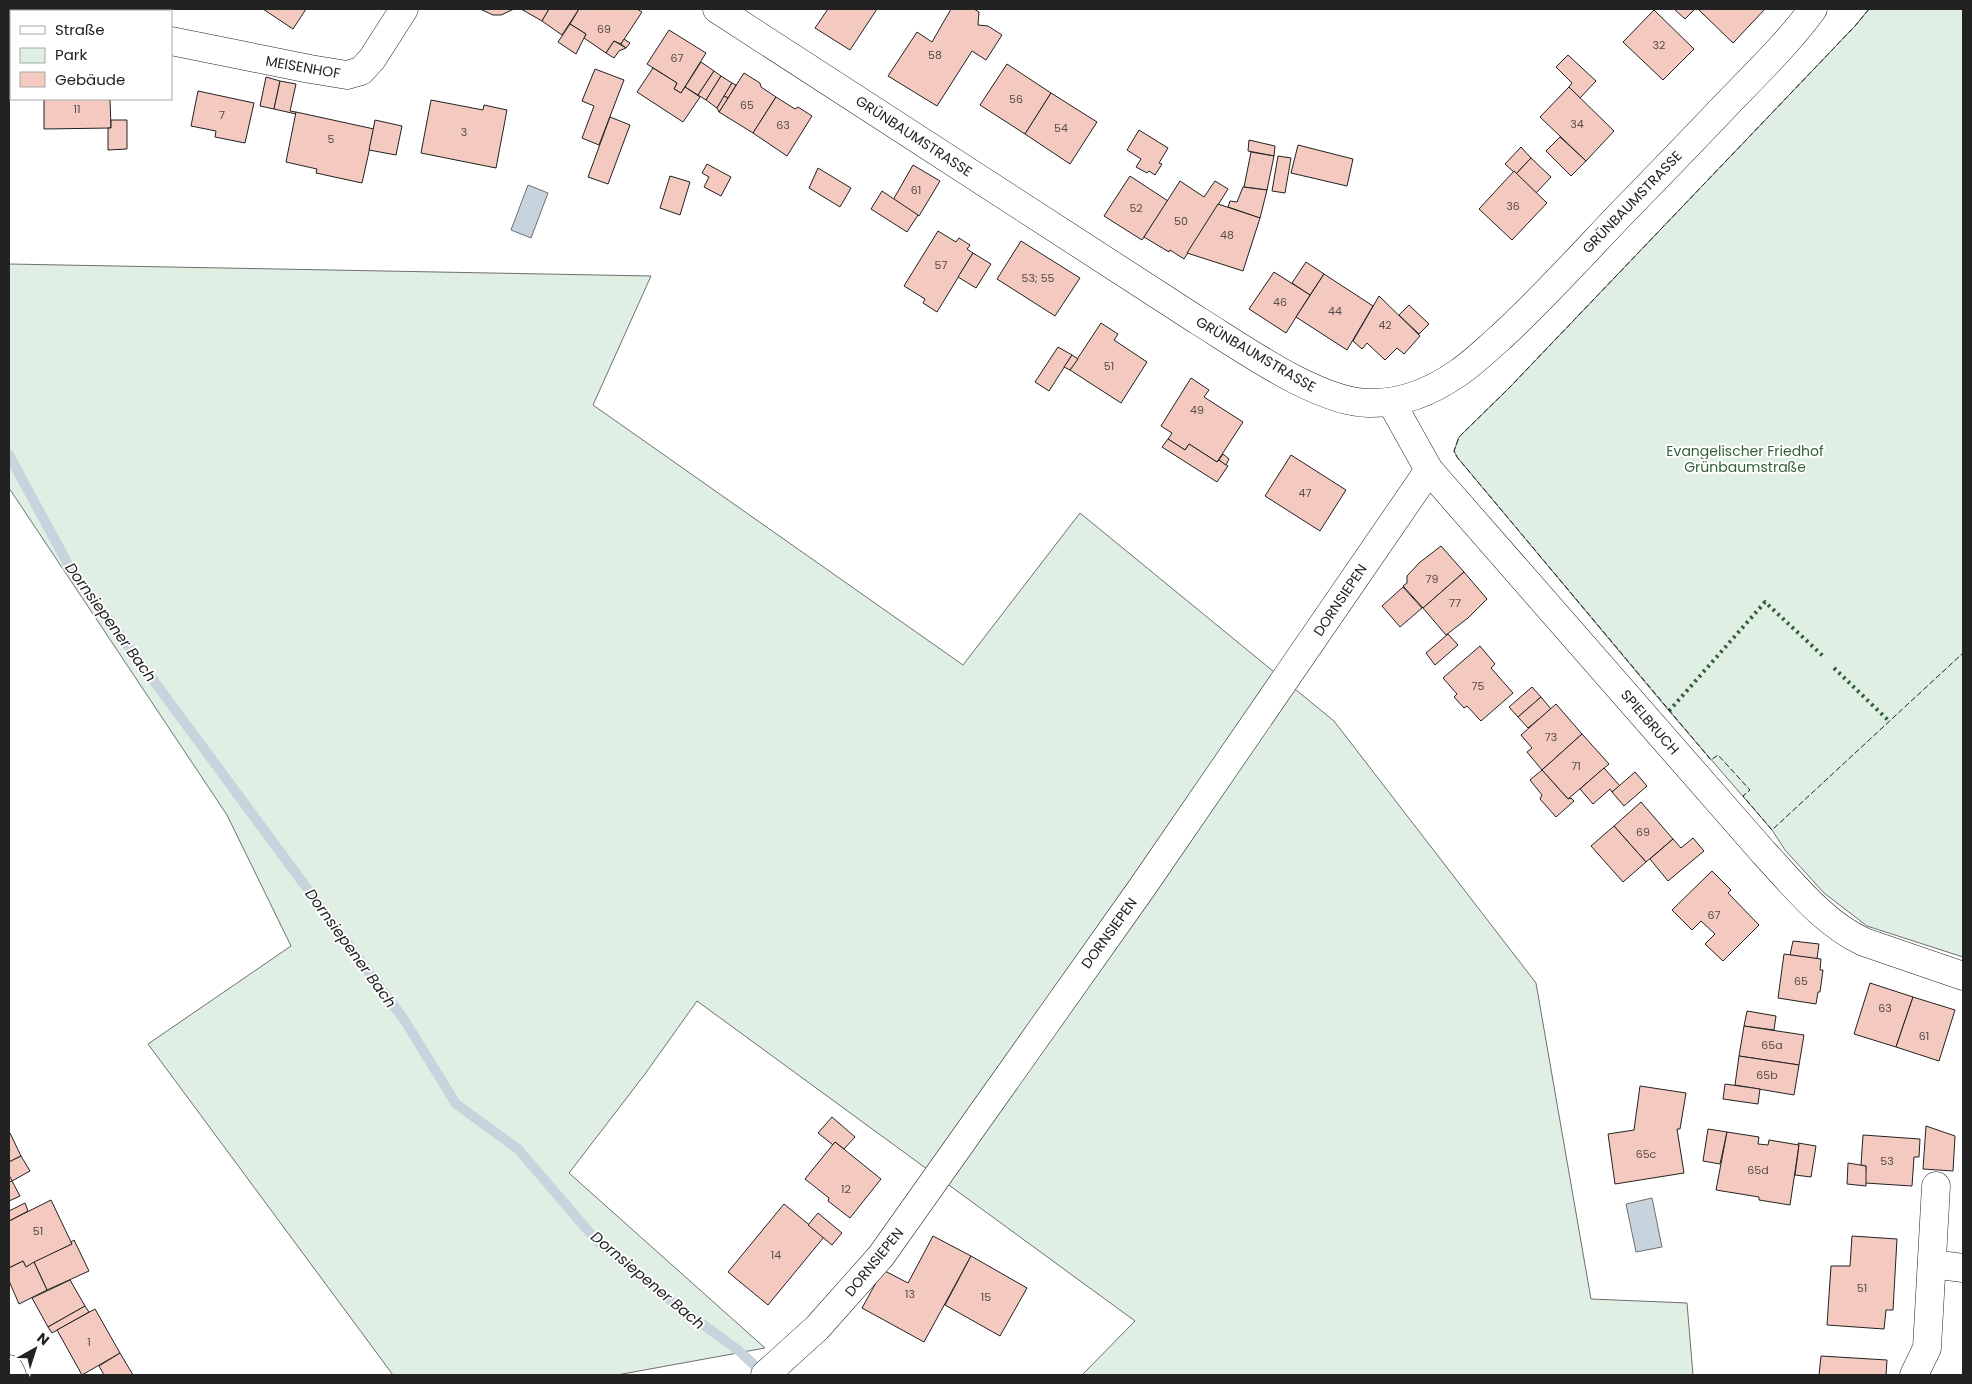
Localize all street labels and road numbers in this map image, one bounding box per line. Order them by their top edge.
street label: MEISENHOF [264,51,342,83]
street label: GRÜNBAUMSTRASSE [852,91,976,181]
street label: GRÜNBAUMSTRASSE [1578,146,1686,258]
street label: GRÜNBAUMSTRASSE [1192,311,1320,397]
street label: DORNSIEPEN [1308,560,1372,640]
street label: SPIELBRUCH [1616,685,1684,759]
street label: DORNSIEPEN [1076,893,1142,973]
street label: DORNSIEPEN [840,1223,908,1301]

